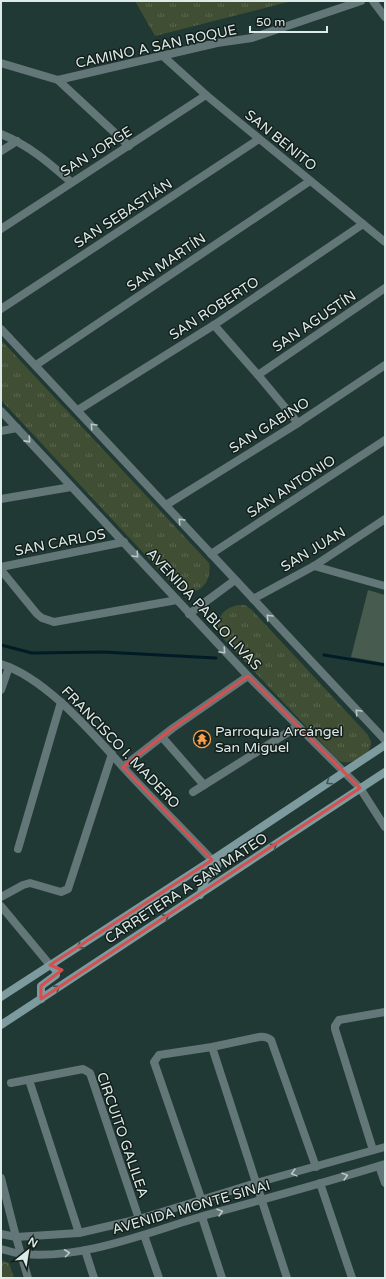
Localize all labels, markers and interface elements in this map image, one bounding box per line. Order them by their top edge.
scale bar [250,8,327,34]
text: 50 m [256,15,285,29]
street label: CAMINO A SAN ROQUE [74,21,238,72]
street label: SAN BENITO [241,106,320,174]
street label: SAN JORGE [57,123,135,180]
street label: SAN SEBASTIÁN [71,175,176,252]
street label: SAN MARTÍN [124,230,209,295]
street label: SAN ROBERTO [166,273,262,344]
street label: SAN AGUSTÍN [269,287,359,356]
street label: SAN GABINO [226,394,312,457]
one-way arrow [90,423,97,431]
one-way arrow [23,435,30,442]
street label: SAN ANTONIO [244,452,339,521]
one-way arrow [179,518,186,526]
street label: SAN JUAN [278,523,349,575]
street label: SAN CARLOS [13,525,107,560]
street label: AVENIDA PABLO LIVAS [143,545,265,674]
one-way arrow [131,550,138,558]
one-way arrow [267,614,274,622]
one-way arrow [219,646,226,653]
street label: FRANCISCO I. MADERO [58,683,183,812]
one-way arrow [356,709,363,717]
place label: Parroquia Arcángel San Miguel [215,723,343,756]
temple icon: Parroquia Arcángel San Miguel [192,729,212,749]
one-way arrow [327,777,334,784]
street label: CARRETERA A SAN MATEO [102,829,271,947]
one-way arrow [270,843,277,850]
one-way arrow [161,915,168,922]
one-way arrow [77,941,84,948]
one-way arrow [52,986,59,993]
street label: CIRCUITO GALILEA [93,1070,152,1200]
one-way arrow [290,1168,297,1177]
one-way arrow [341,1172,348,1181]
street label: AVENIDA MONTE SINAI [110,1177,272,1238]
one-way arrow [216,1208,223,1216]
north arrow [8,1231,48,1271]
text: N [26,1235,40,1251]
one-way arrow [64,1249,70,1258]

